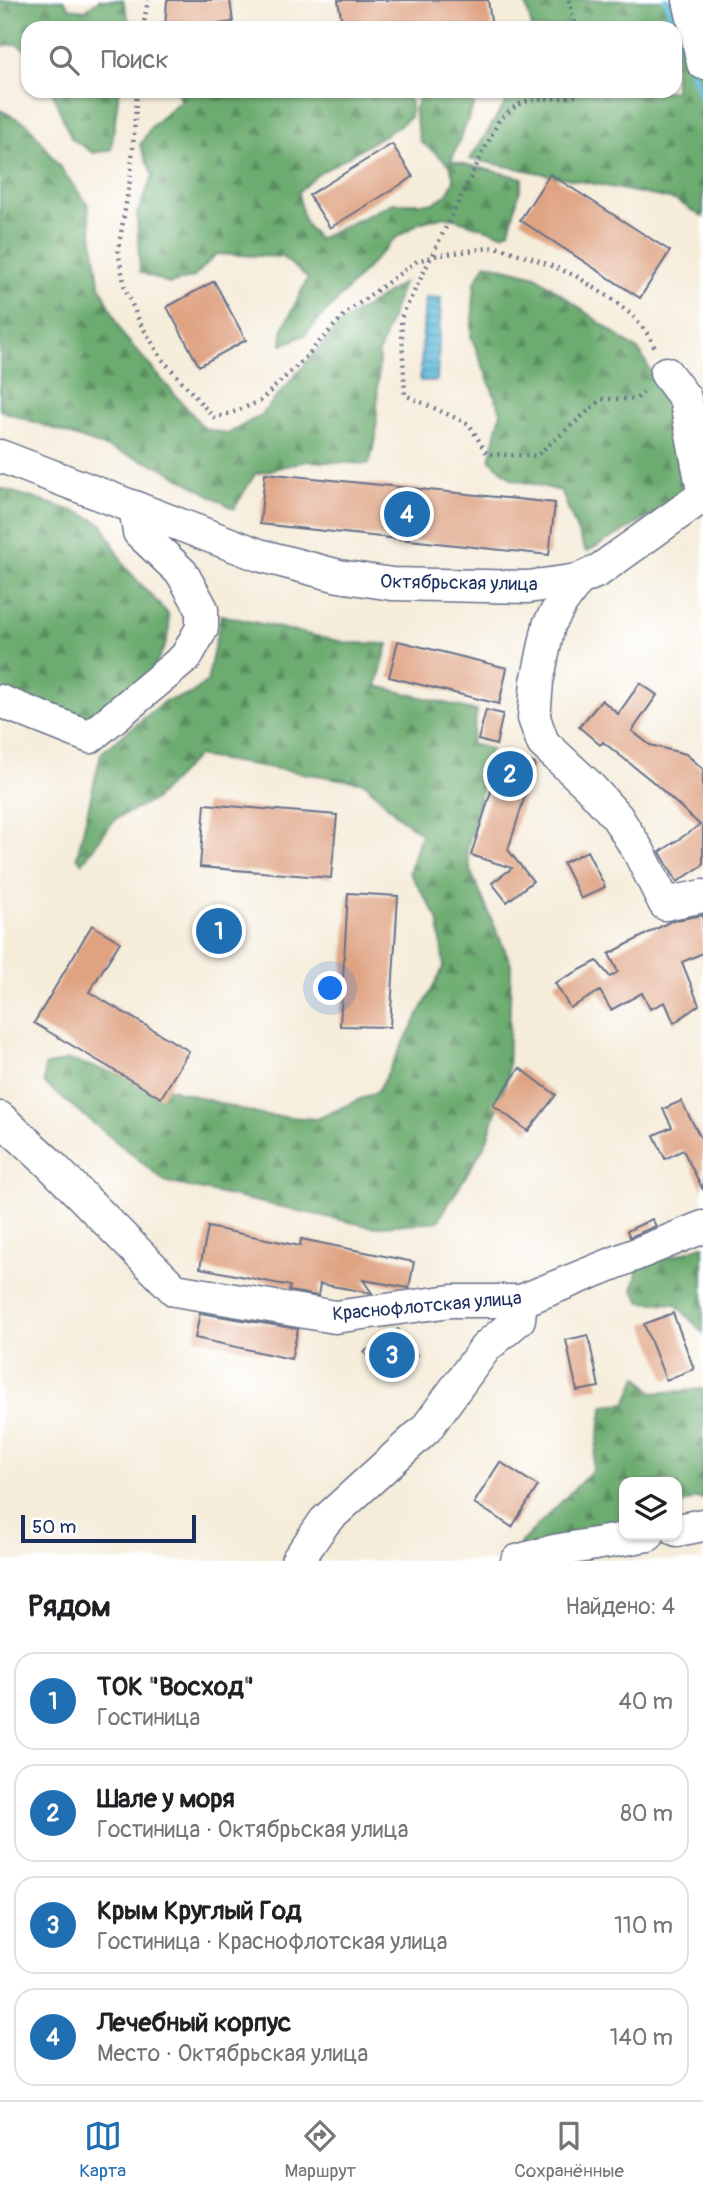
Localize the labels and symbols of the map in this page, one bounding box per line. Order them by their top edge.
pin: 4 [384,488,430,540]
street label: Октябрьская улица [380,570,538,596]
pin: 2 [487,748,533,800]
pin: 1 [196,905,242,957]
your location [313,971,347,1005]
street label: Краснофлотская улица [331,1286,523,1326]
pin: 3 [369,1329,415,1381]
scale bar [21,1512,196,1544]

